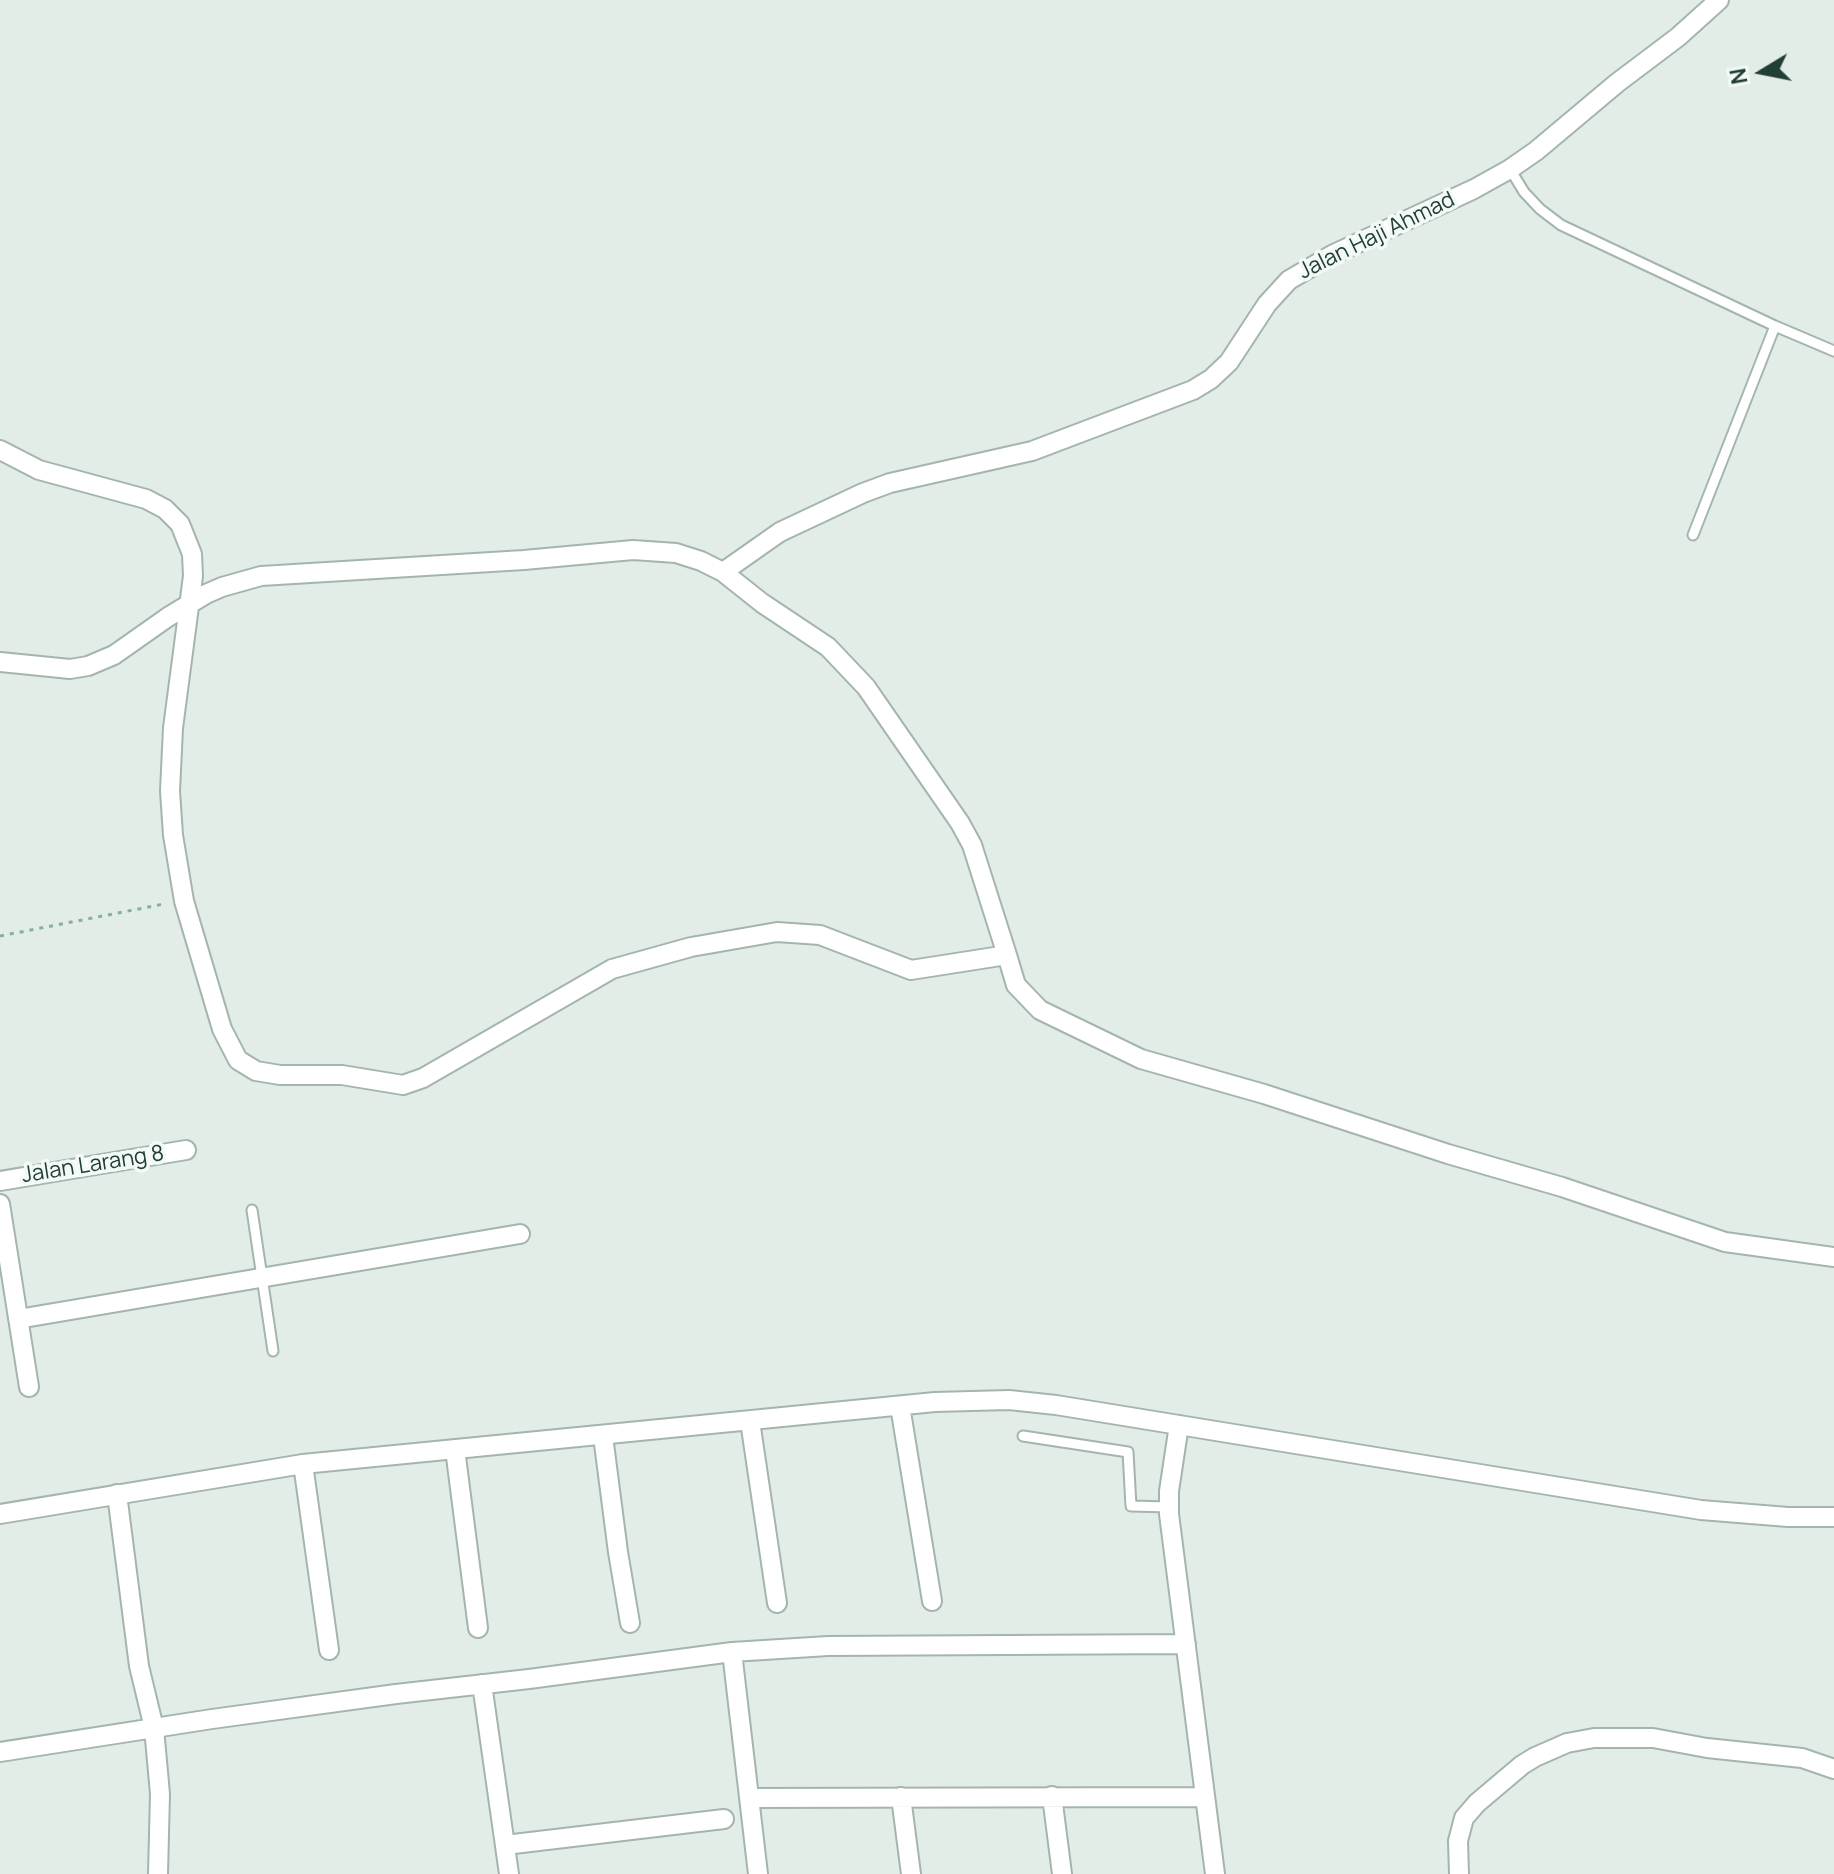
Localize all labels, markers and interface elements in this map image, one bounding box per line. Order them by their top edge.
north arrow [1722,32,1802,112]
text: N [1722,66,1755,87]
street label: Jalan Haji Ahmad [1295,187,1459,285]
street label: Jalan Larang 8 [20,1141,166,1189]

